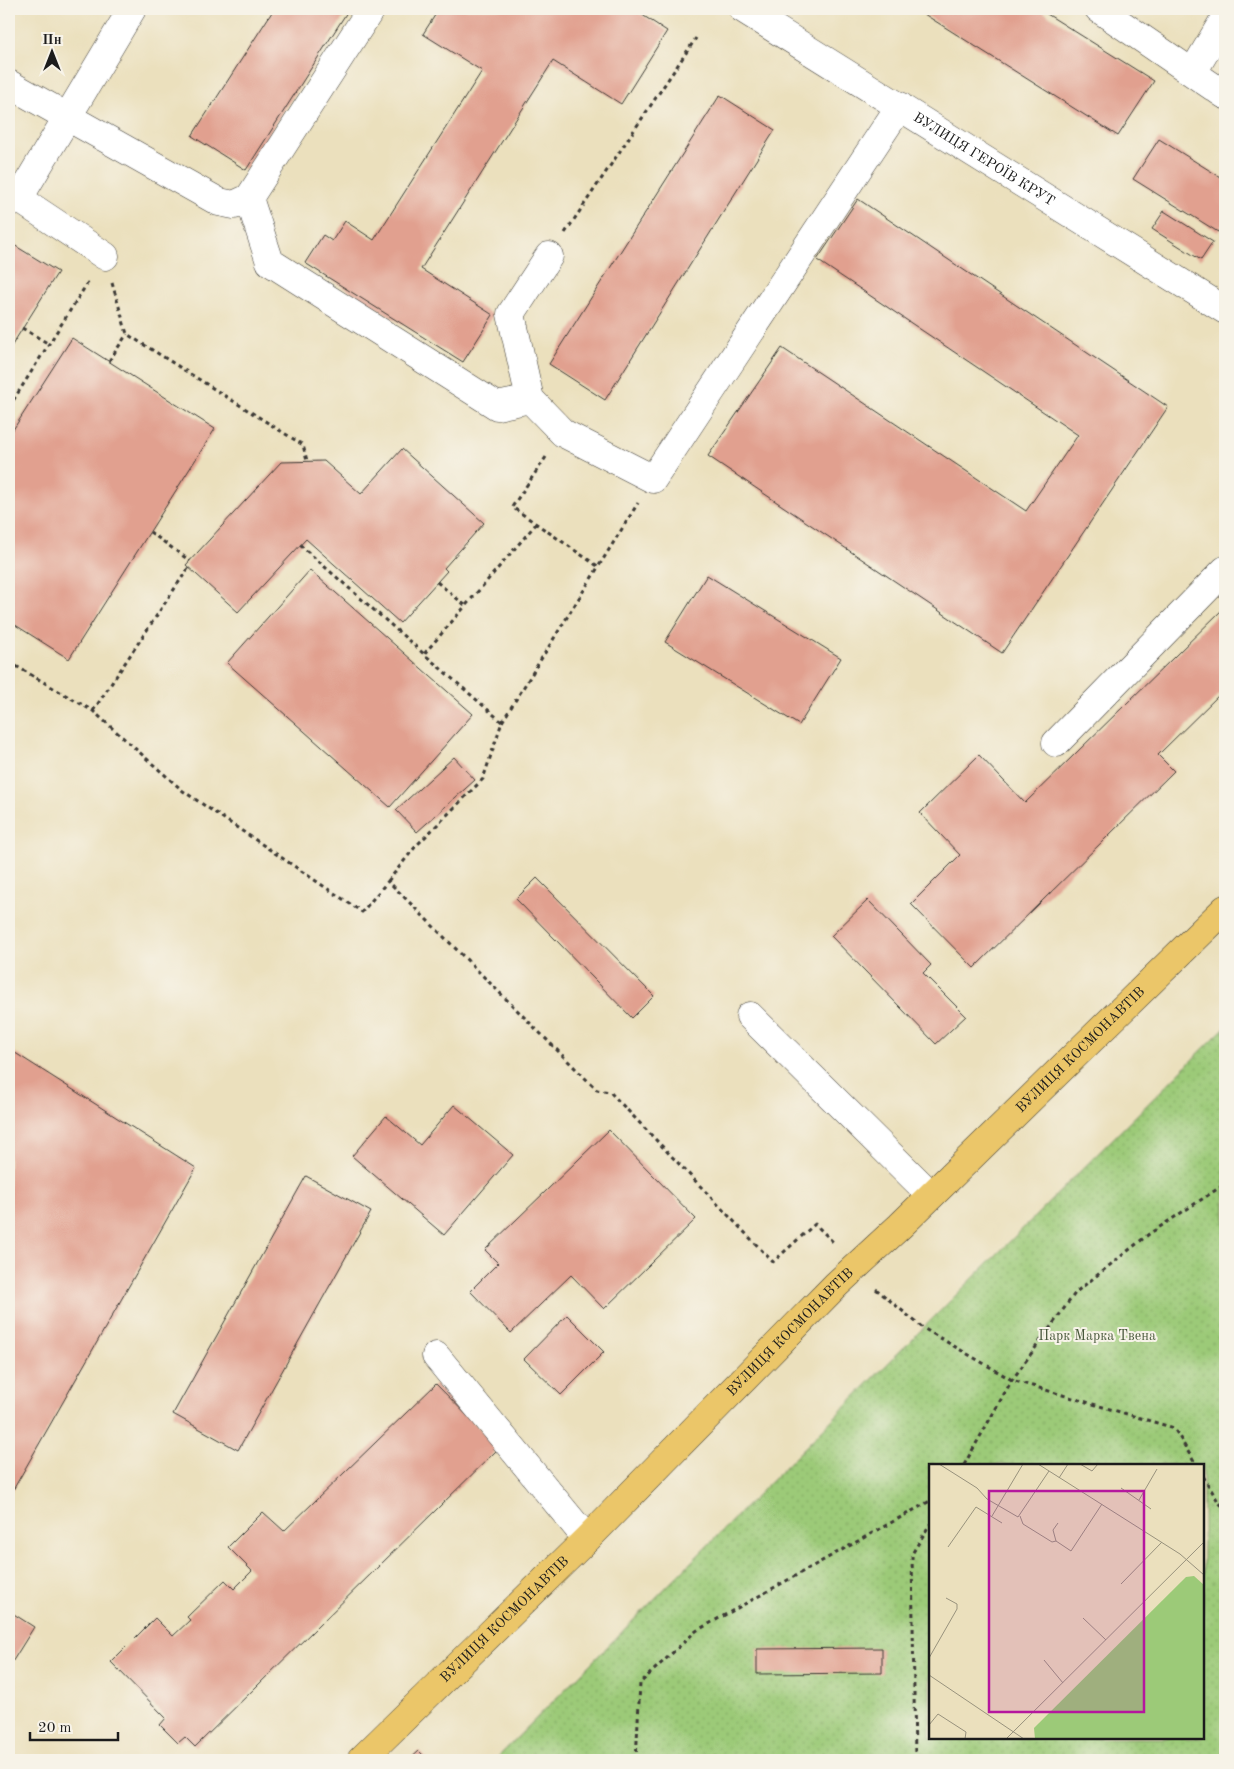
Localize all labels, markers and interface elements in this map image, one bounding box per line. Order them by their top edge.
north arrow [28,28,78,78]
text: Пн [42,33,62,47]
street label: ВУЛИЦЯ ГЕРОЇВ КРУТ [911,110,1057,209]
street label: ВУЛИЦЯ КОСМОНАВТІВ [1014,984,1147,1115]
street label: ВУЛИЦЯ КОСМОНАВТІВ [724,1266,856,1399]
park label: Парк Марка Твена [1038,1329,1156,1343]
inset map [929,1464,1204,1739]
street label: ВУЛИЦЯ КОСМОНАВТІВ [438,1554,572,1685]
scale bar [30,1709,118,1741]
text: 20 m [38,1721,72,1736]

